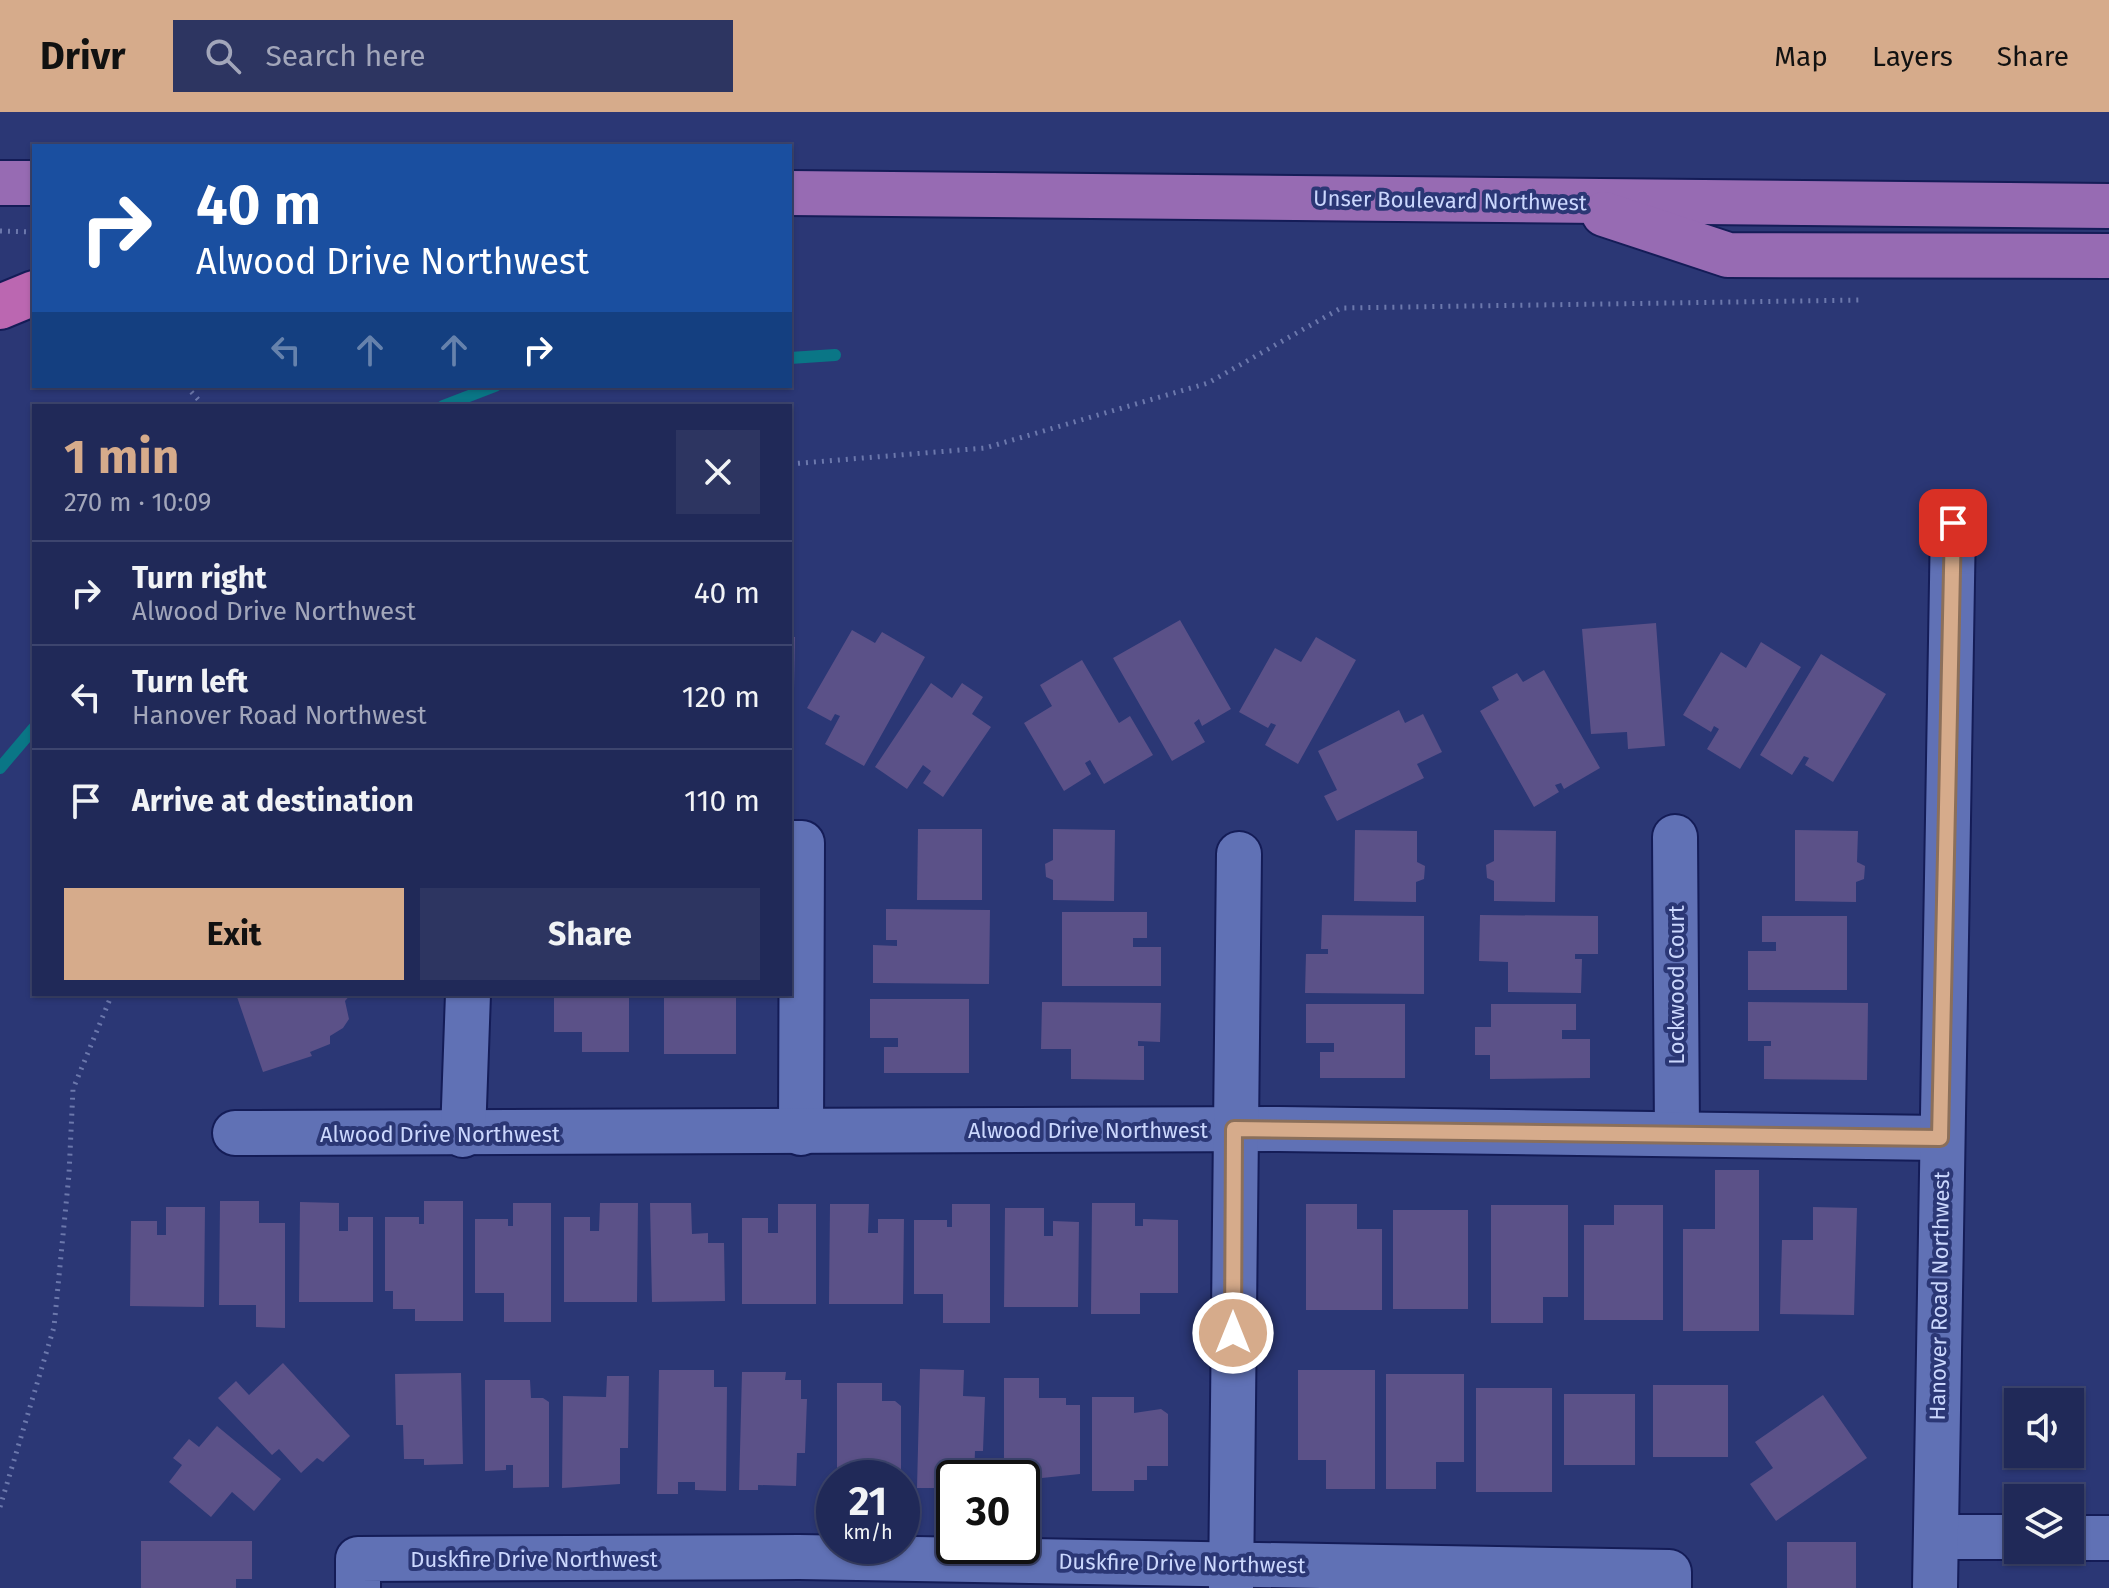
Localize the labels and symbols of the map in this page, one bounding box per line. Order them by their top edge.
street label: Unser Boulevard Northwest [1313,185,1587,216]
pin [1919,489,1987,557]
street label: Lockwood Court [1663,905,1690,1065]
street label: Alwood Drive Northwest [968,1117,1208,1144]
street label: Alwood Drive Northwest [320,1121,560,1148]
street label: Hanover Road Northwest [1924,1171,1955,1421]
position arrow [1191,1291,1275,1375]
speed limit sign: 30 [936,1460,1040,1564]
street label: Duskfire Drive Northwest [410,1546,658,1573]
street label: Duskfire Drive Northwest [1058,1548,1306,1579]

